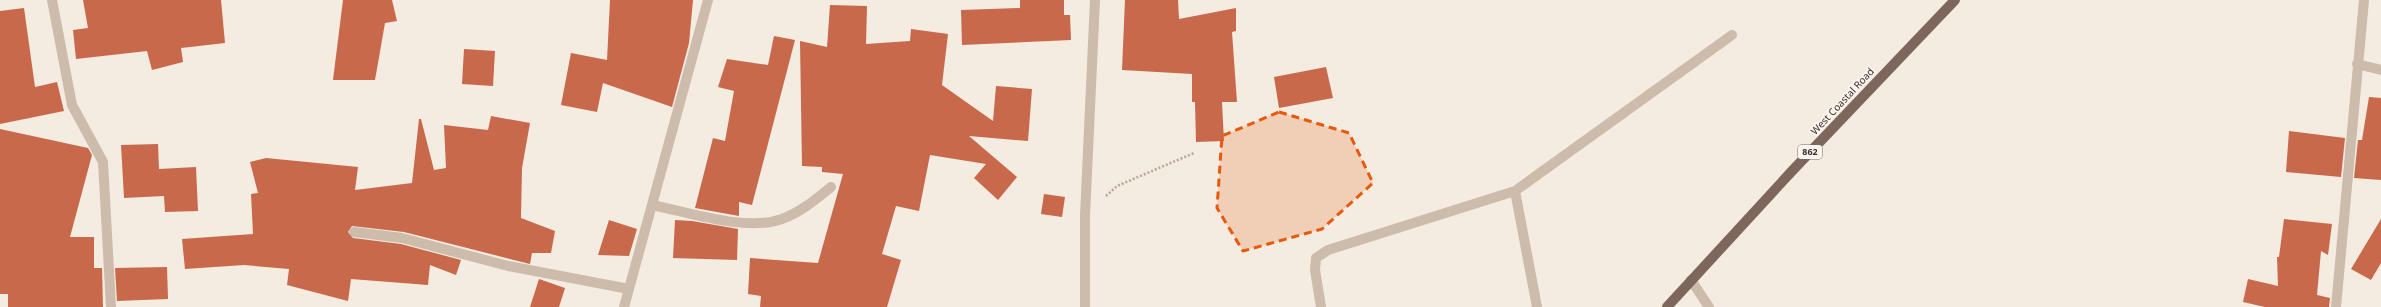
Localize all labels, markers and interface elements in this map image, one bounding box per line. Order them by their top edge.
street label: West Coastal Road [1807,64,1877,138]
road number: 862 [1798,145,1822,159]

